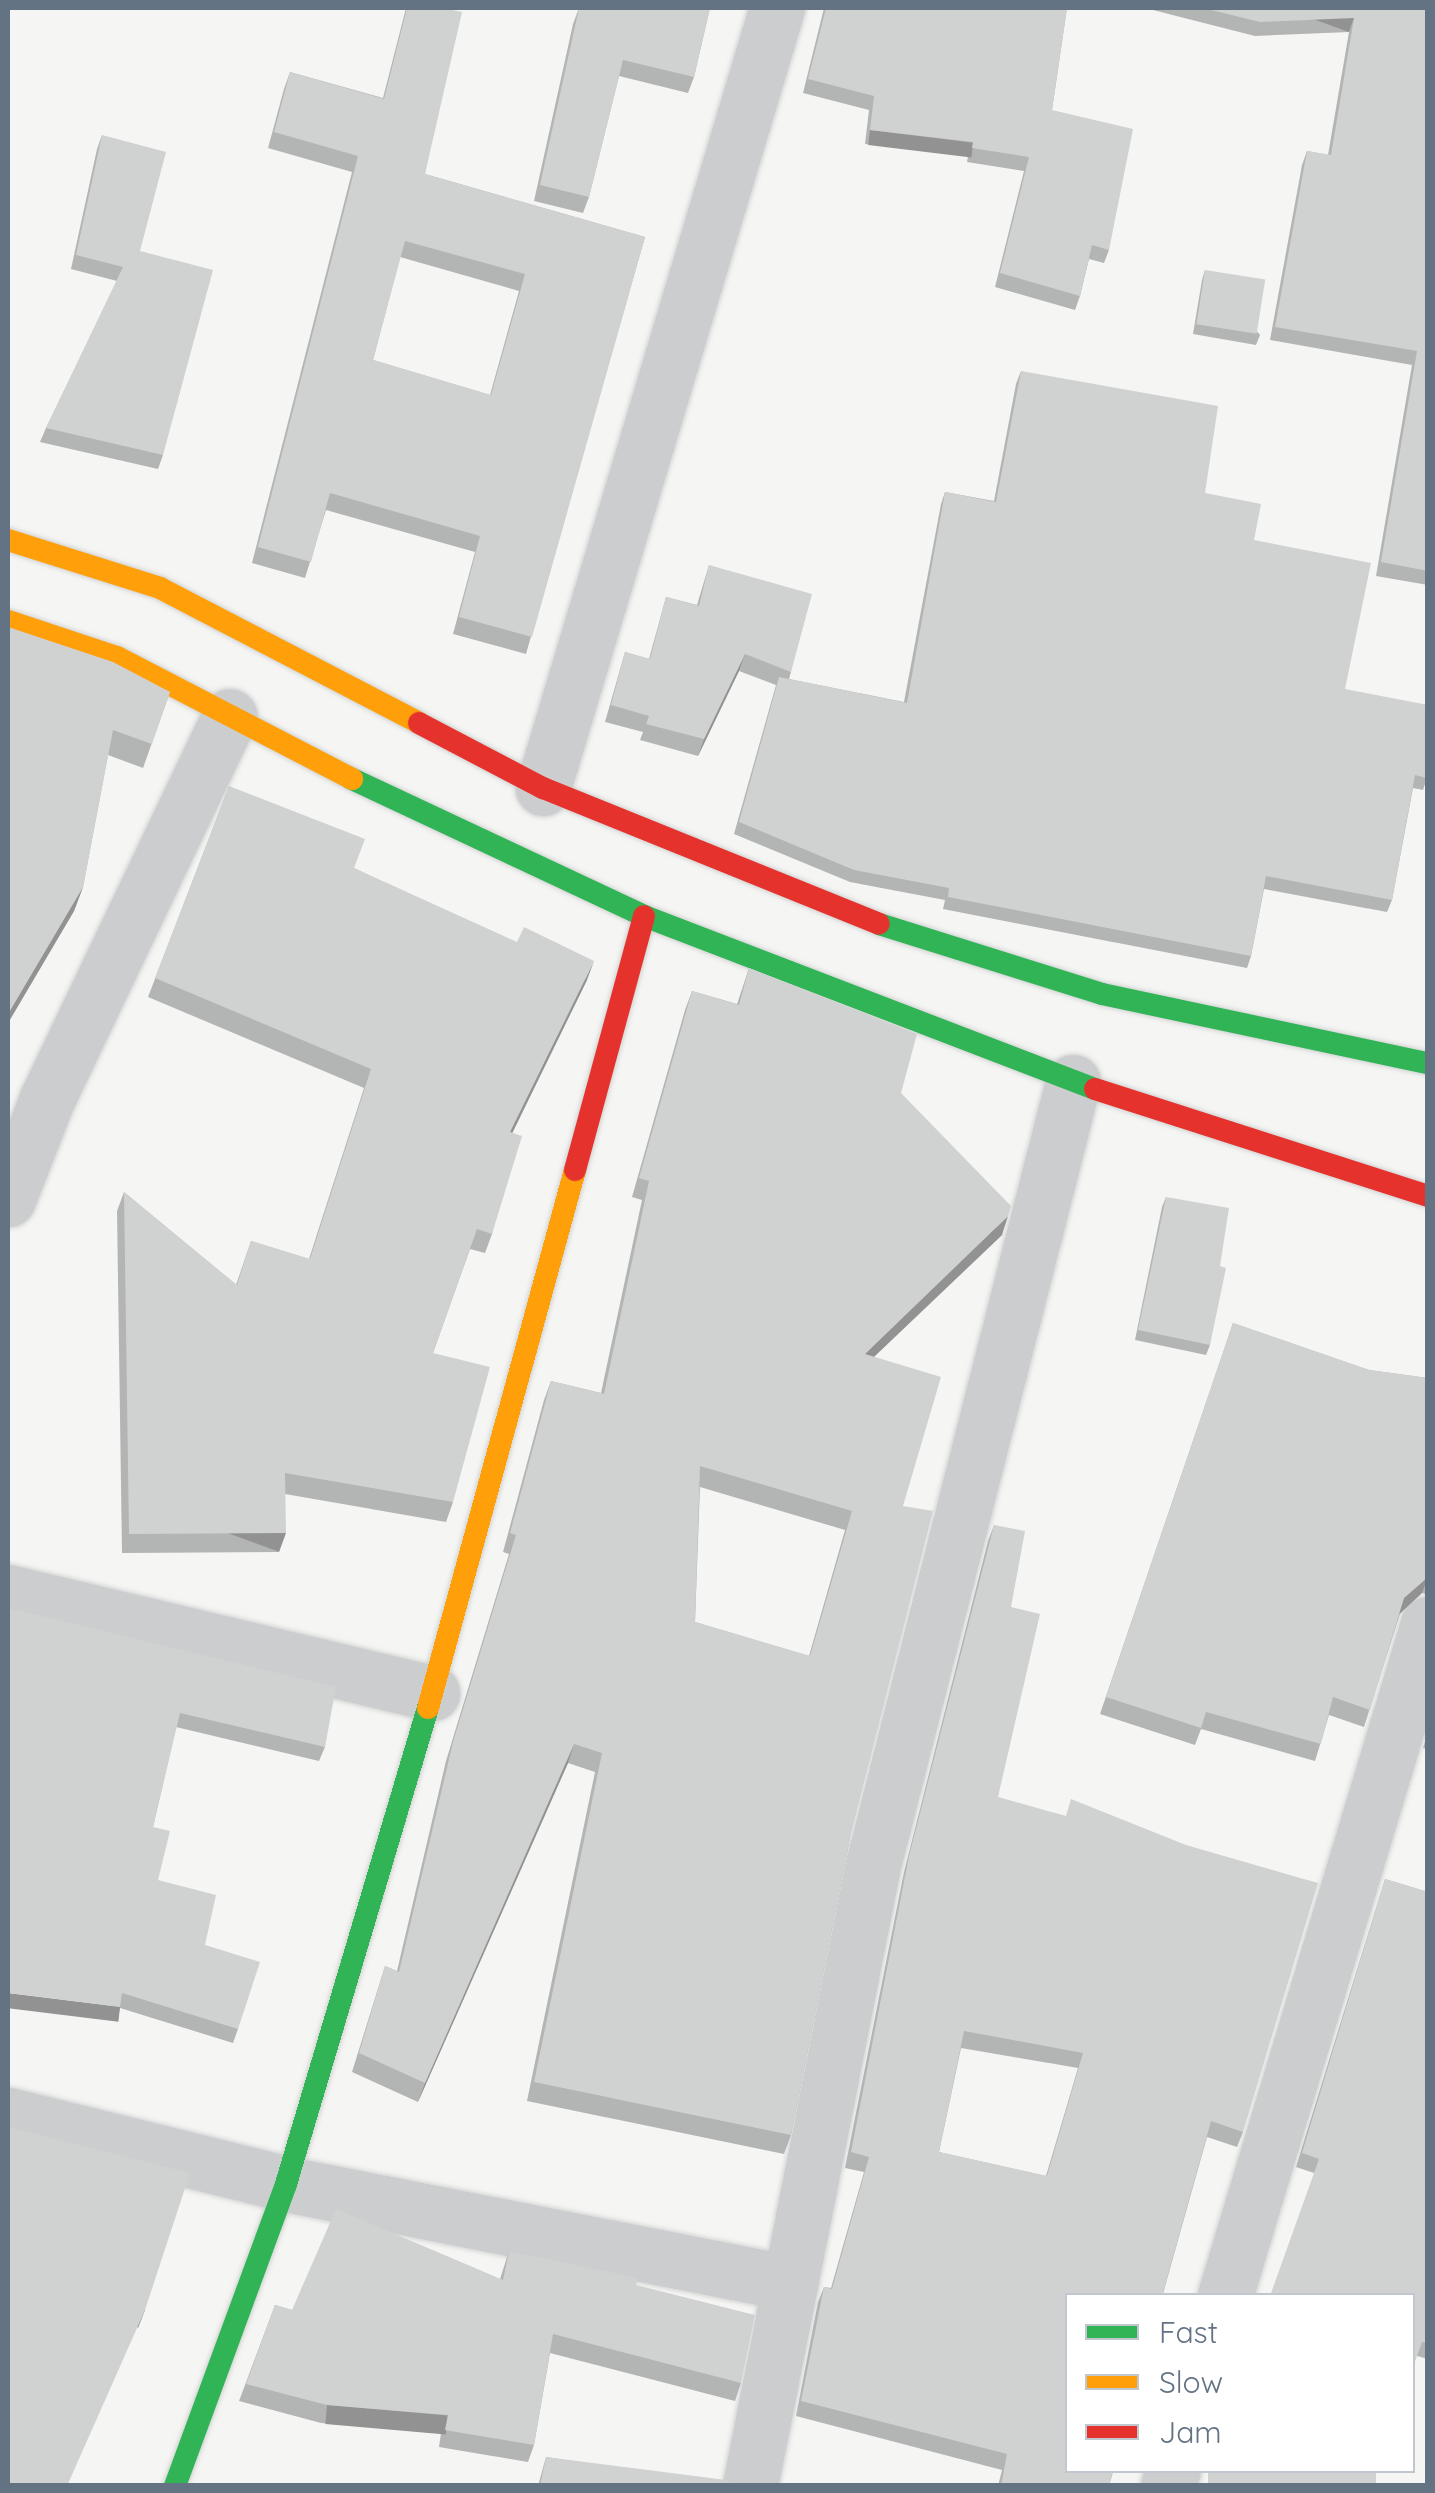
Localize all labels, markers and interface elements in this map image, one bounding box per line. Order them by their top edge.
legend [1065,2293,1415,2473]
text: Fast [1159,2313,1218,2351]
text: Slow [1159,2363,1223,2401]
text: Jam [1159,2413,1222,2451]

